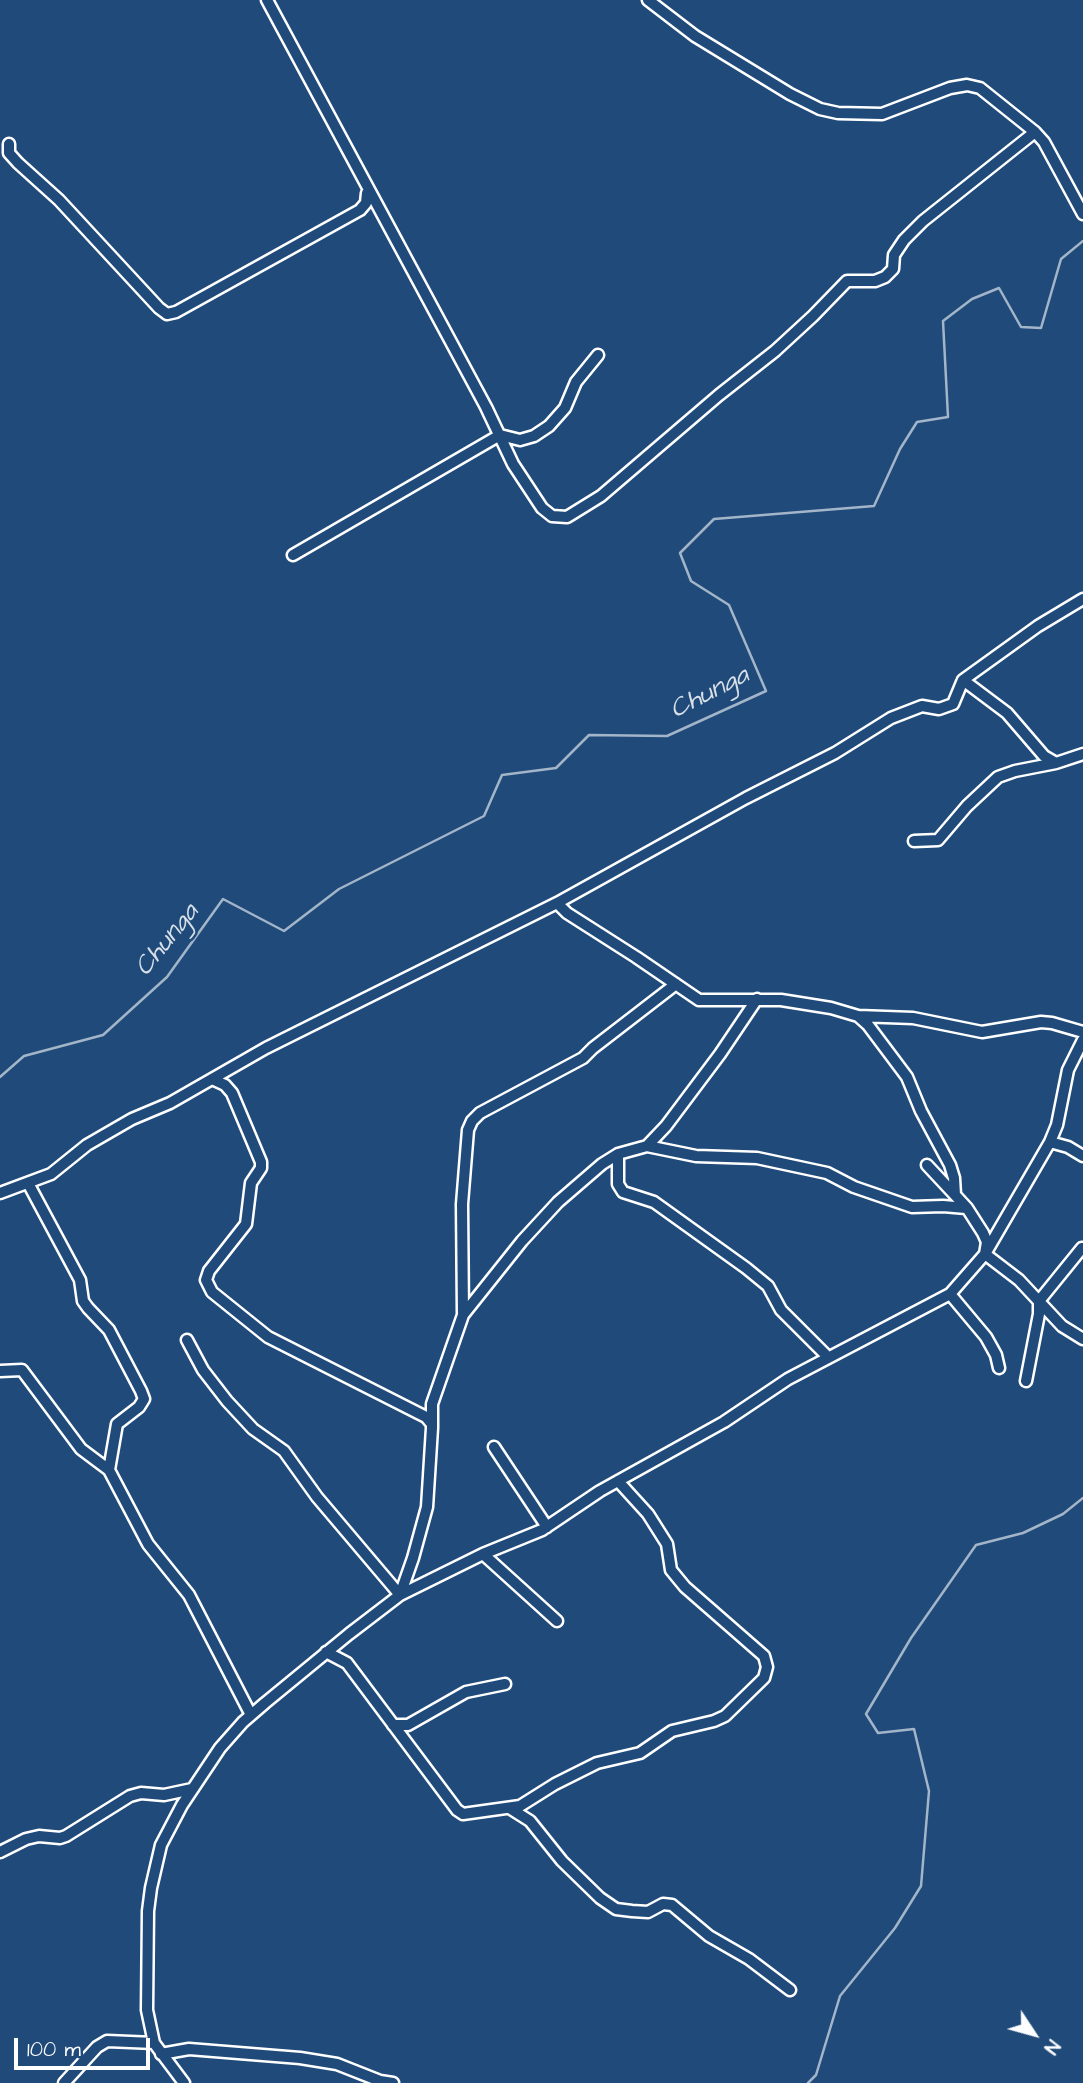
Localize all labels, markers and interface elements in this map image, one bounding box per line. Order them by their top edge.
water label: Chunga [665,661,755,727]
water label: Chunga [129,898,207,984]
north arrow [999,1999,1069,2069]
scale bar [18,2024,154,2068]
text: N [1037,2034,1066,2059]
text: 100 m [27,2035,81,2064]

